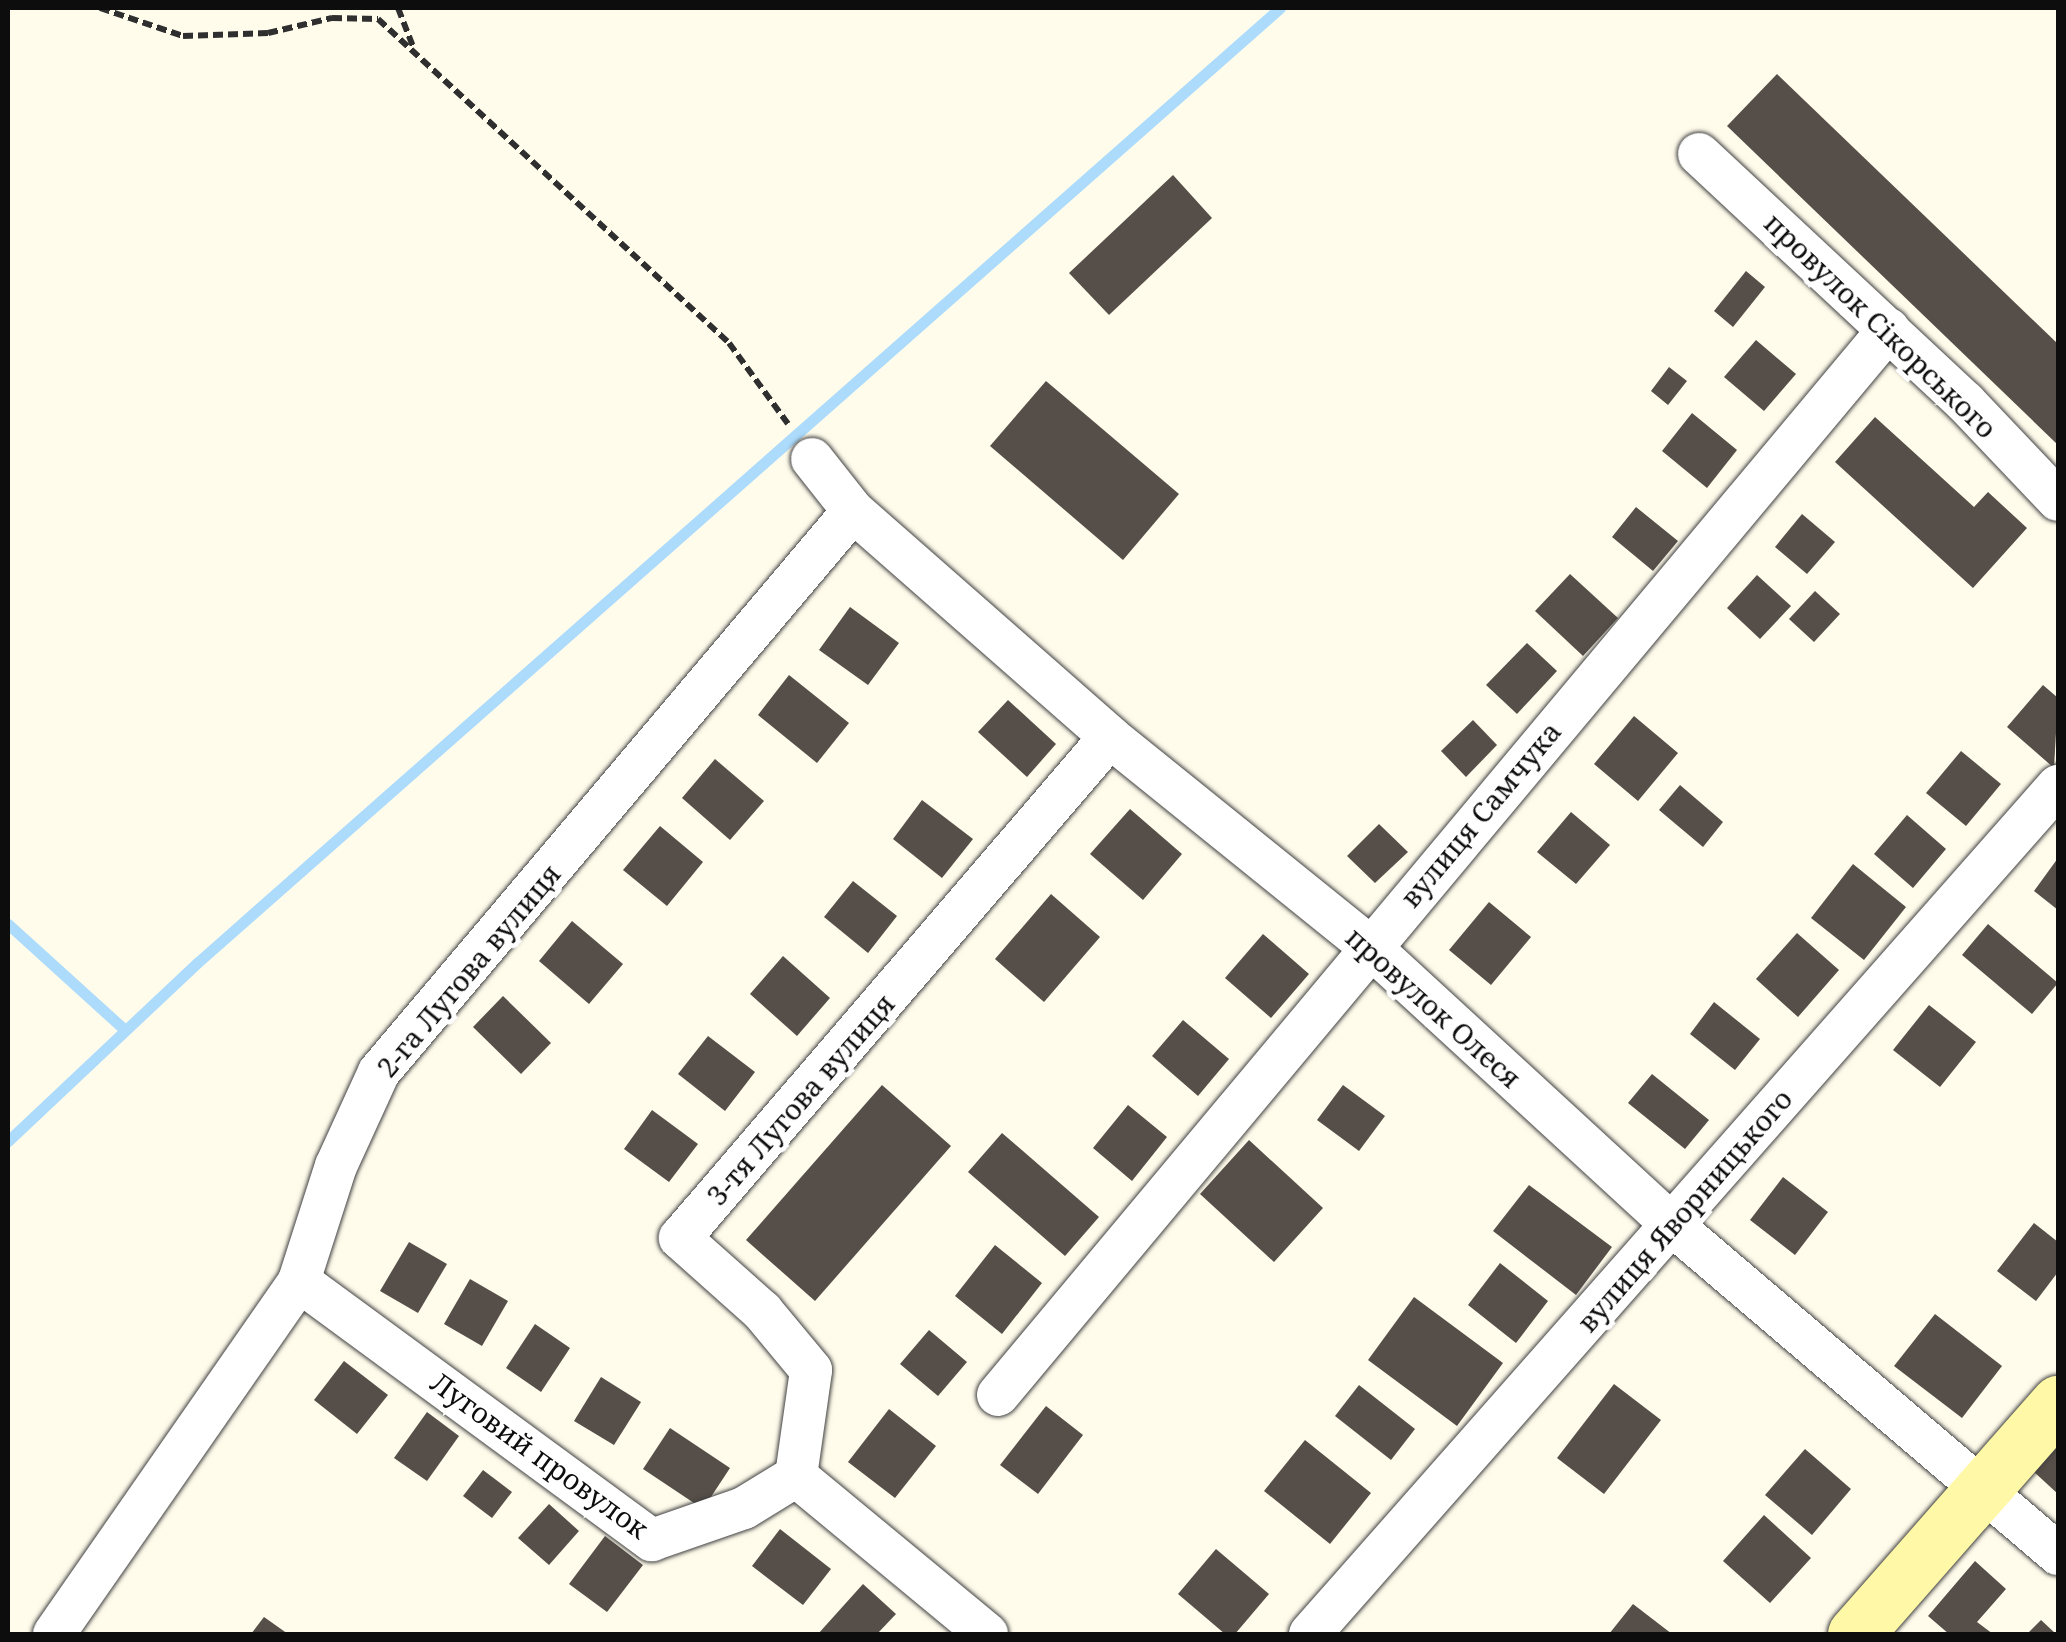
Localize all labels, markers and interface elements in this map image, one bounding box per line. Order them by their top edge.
street label: провулок Сікорського [1758,205,2004,445]
street label: вулиця Самчука [1393,714,1567,914]
street label: 2-га Лугова вулиця [369,857,567,1083]
street label: провулок Олеся [1340,920,1528,1094]
street label: 3-тя Лугова вулиця [699,986,901,1212]
street label: вулиця Яворницького [1569,1082,1799,1338]
street label: Луговий провулок [425,1365,655,1545]

